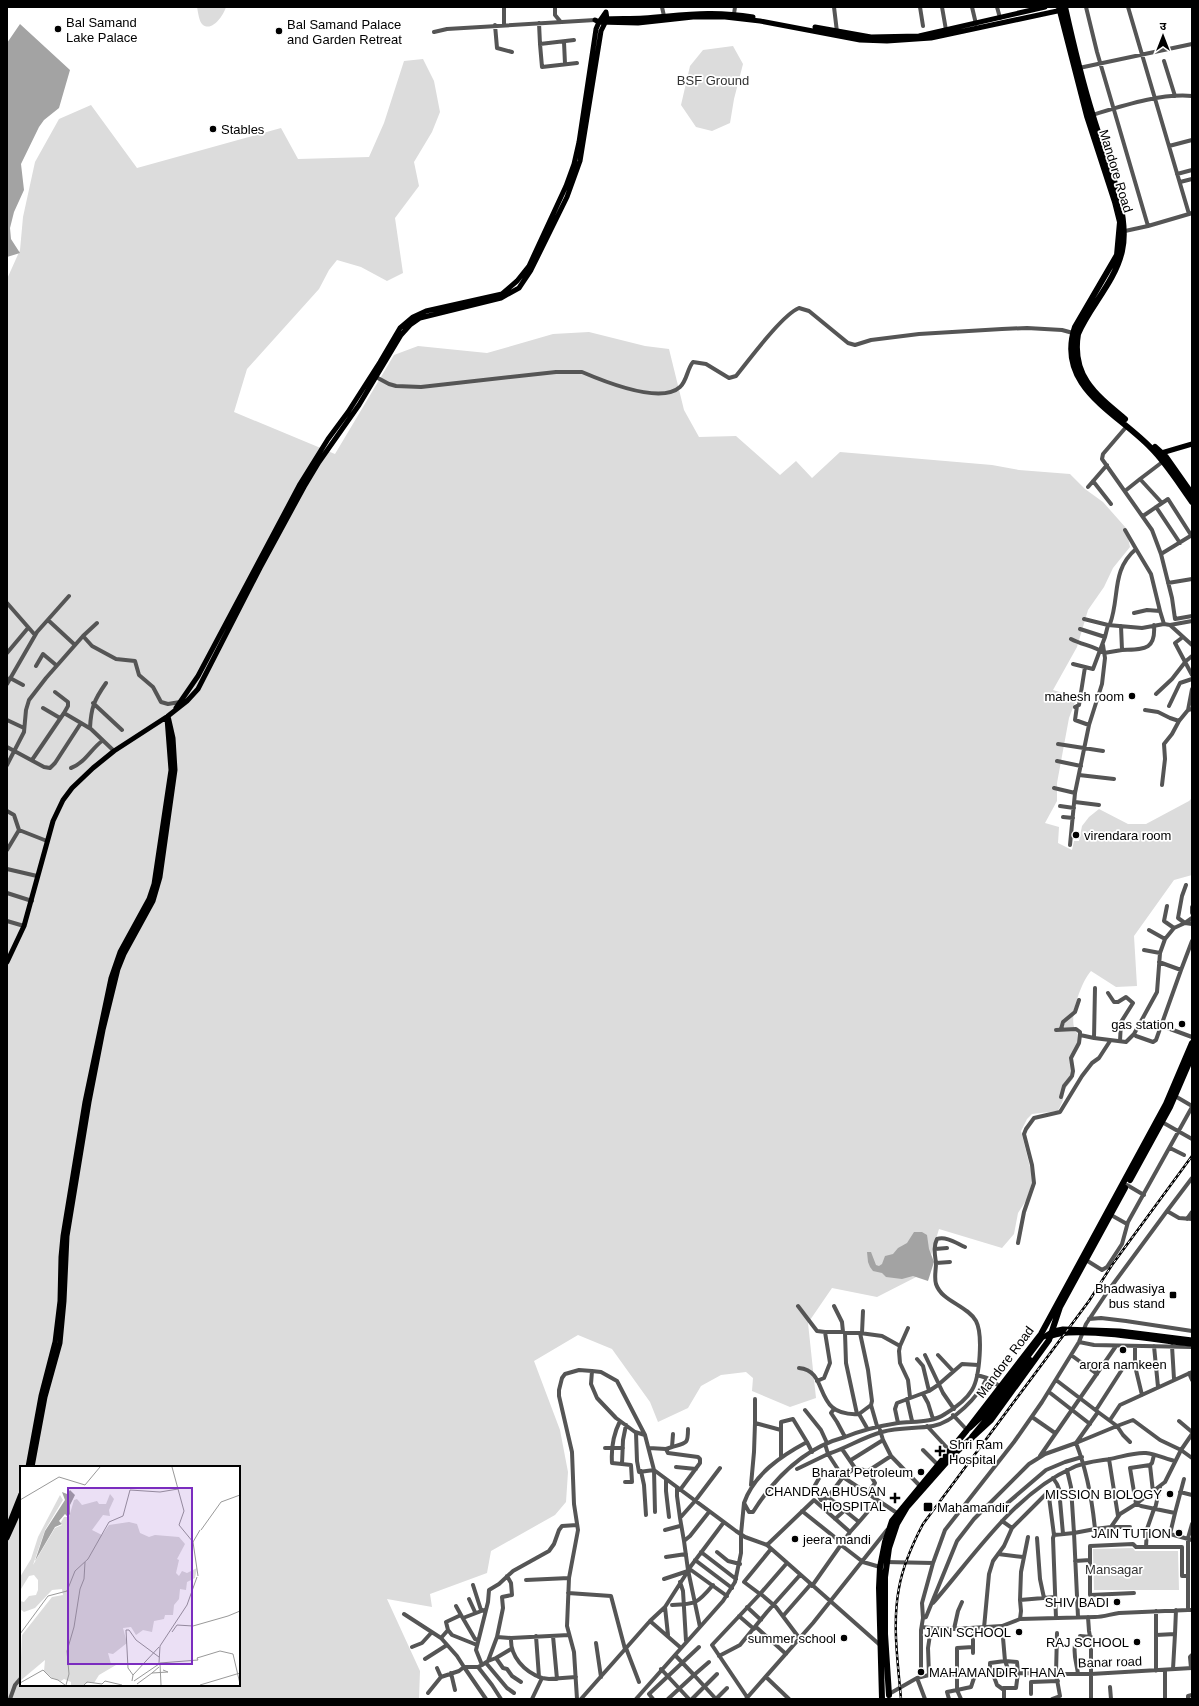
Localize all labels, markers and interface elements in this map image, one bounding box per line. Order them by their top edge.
place label: Bal Samand Lake Palace [66,15,138,45]
north arrow [1143,16,1183,56]
place label: Bal Samand Palace and Garden Retreat [287,17,402,47]
text: उ [1160,20,1167,32]
marker: Bal Samand Lake Palace [53,24,63,34]
marker: Bal Samand Palace and Garden Retreat [274,26,284,36]
park label: BSF Ground [677,73,749,88]
place label: Stables [221,122,265,137]
marker: Stables [208,124,218,134]
street label: Mandore Road [1096,128,1136,214]
place label: mahesh room [1045,689,1124,704]
marker: mahesh room [1127,691,1137,701]
place label: virendara room [1084,828,1171,843]
marker: virendara room [1071,830,1081,840]
place label: gas station [1111,1017,1174,1032]
marker: gas station [1177,1019,1187,1029]
place label: Bhadwasiya bus stand [1095,1281,1166,1311]
marker: Bhadwasiya bus stand [1168,1290,1178,1300]
street label: Mandore Road [973,1323,1037,1401]
marker: arora namkeen [1118,1345,1128,1355]
place label: arora namkeen [1079,1357,1167,1372]
place label: Shri Ram Hospital [949,1437,1003,1467]
marker: Shri Ram Hospital [934,1445,946,1457]
place label: Bharat Petroleum [812,1465,913,1480]
inset map [20,1466,240,1686]
marker: Bharat Petroleum [916,1467,926,1477]
place label: CHANDRA BHUSAN HOSPITAL [765,1484,886,1514]
place label: MISSION BIOLOGY [1045,1487,1162,1502]
marker: MISSION BIOLOGY [1165,1489,1175,1499]
marker: CHANDRA BHUSAN HOSPITAL [889,1492,901,1504]
place label: Mahamandir [937,1500,1010,1515]
marker: Mahamandir [922,1501,934,1513]
place label: JAIN TUTION [1091,1526,1171,1541]
marker: JAIN TUTION [1174,1528,1184,1538]
place label: jeera mandi [802,1532,871,1547]
marker: jeera mandi [790,1534,800,1544]
park label: Mansagar [1085,1562,1144,1577]
place label: SHIV BADI [1045,1595,1109,1610]
marker: SHIV BADI [1112,1597,1122,1607]
place label: JAIN SCHOOL [924,1625,1011,1640]
marker: JAIN SCHOOL [1014,1627,1024,1637]
place label: summer school [748,1631,836,1646]
marker: summer school [839,1633,849,1643]
place label: RAJ SCHOOL [1046,1635,1129,1650]
marker: RAJ SCHOOL [1132,1637,1142,1647]
street label: Banar road [1078,1653,1142,1671]
place label: MAHAMANDIR THANA [929,1665,1066,1680]
marker: MAHAMANDIR THANA [916,1667,926,1677]

